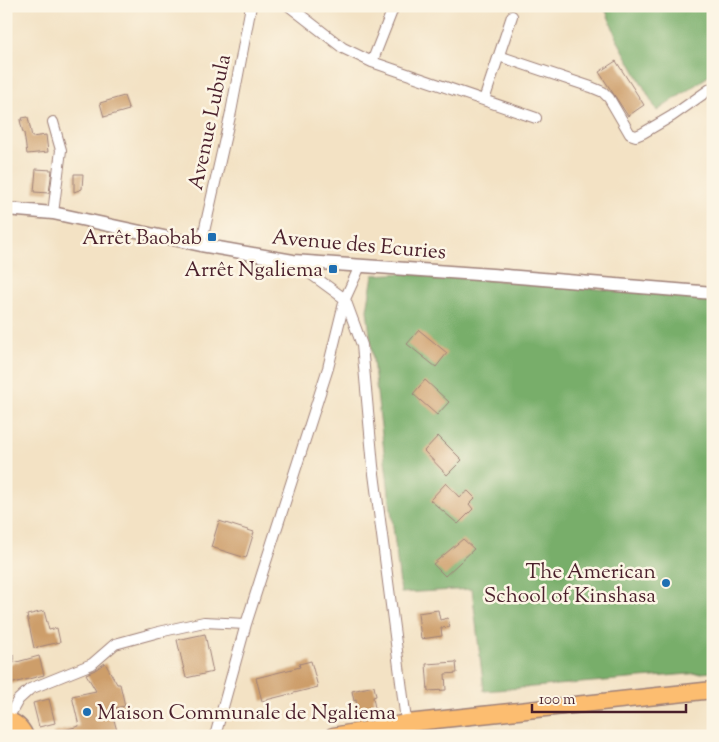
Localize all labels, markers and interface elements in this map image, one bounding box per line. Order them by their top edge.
street label: Avenue Lubula [182,51,240,193]
street label: Avenue des Ecuries [270,223,447,269]
place label: Arrêt Baobab [82,224,202,254]
marker: Arrêt Baobab [206,231,218,243]
place label: Arrêt Ngaliema [184,256,323,286]
marker: Arrêt Ngaliema [327,263,339,275]
place label: The American School of Kinshasa [484,558,656,612]
marker: The American School of Kinshasa [660,577,672,589]
scale bar [532,682,685,714]
text: 100 m [539,690,576,711]
place label: Maison Communale de Ngaliema [97,699,396,729]
marker: Maison Communale de Ngaliema [81,706,93,718]

